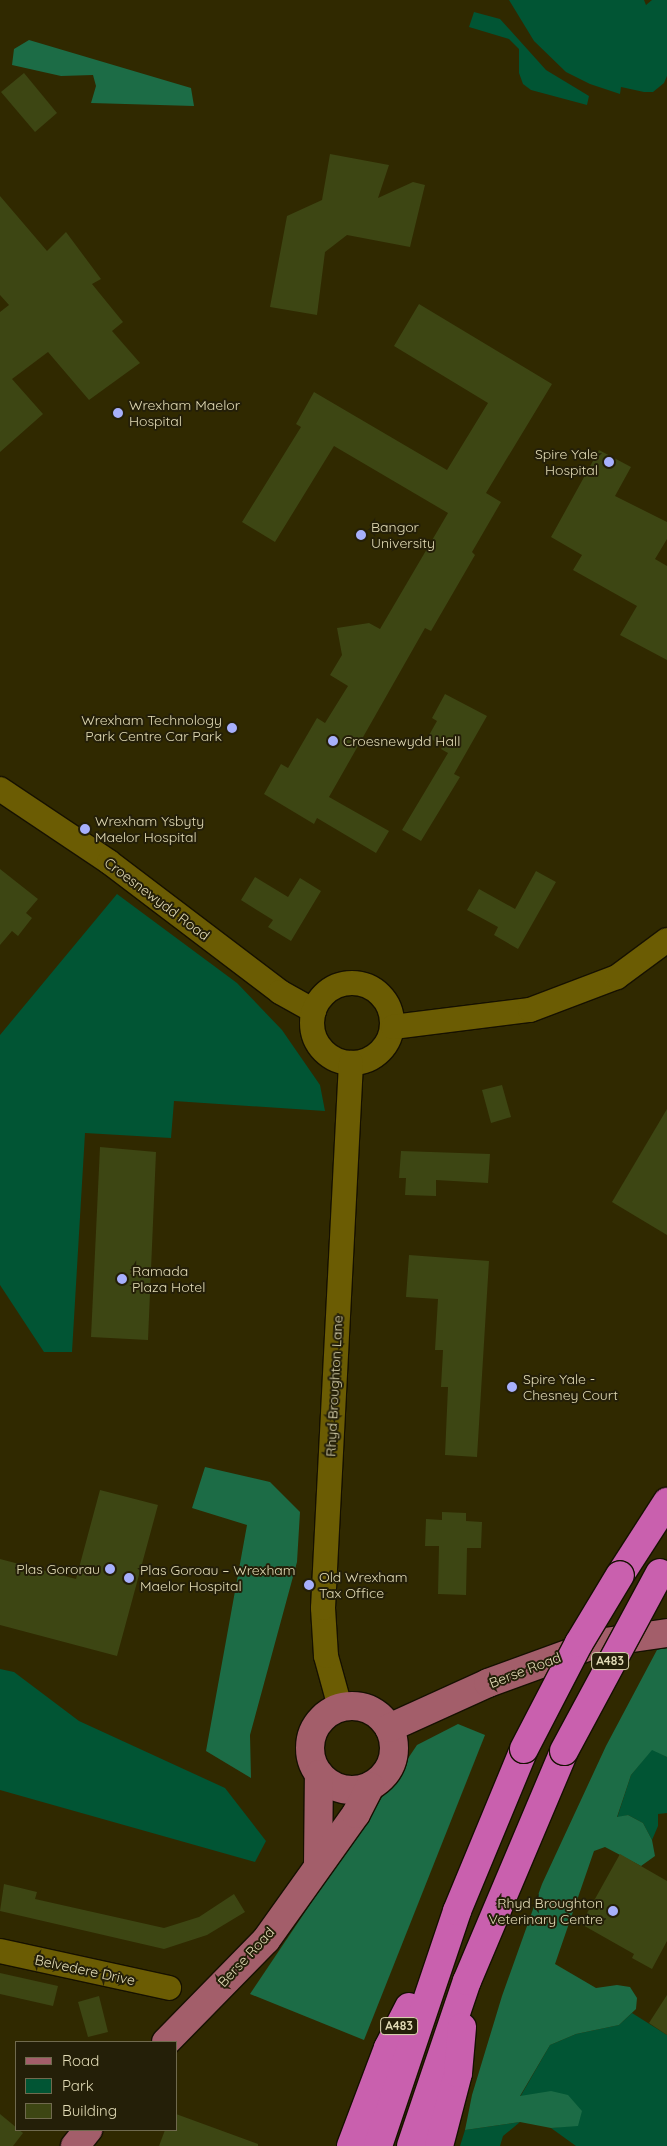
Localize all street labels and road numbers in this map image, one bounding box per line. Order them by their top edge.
street label: Croesnewydd Road [101,854,213,944]
street label: Rhyd Broughton Lane [322,1315,346,1457]
street label: Berse Road [487,1649,563,1691]
road number: A483 [590,1652,630,1670]
street label: Berse Road [214,1924,278,1990]
street label: Belvedere Drive [33,1951,137,1989]
road number: A483 [379,2016,419,2035]

